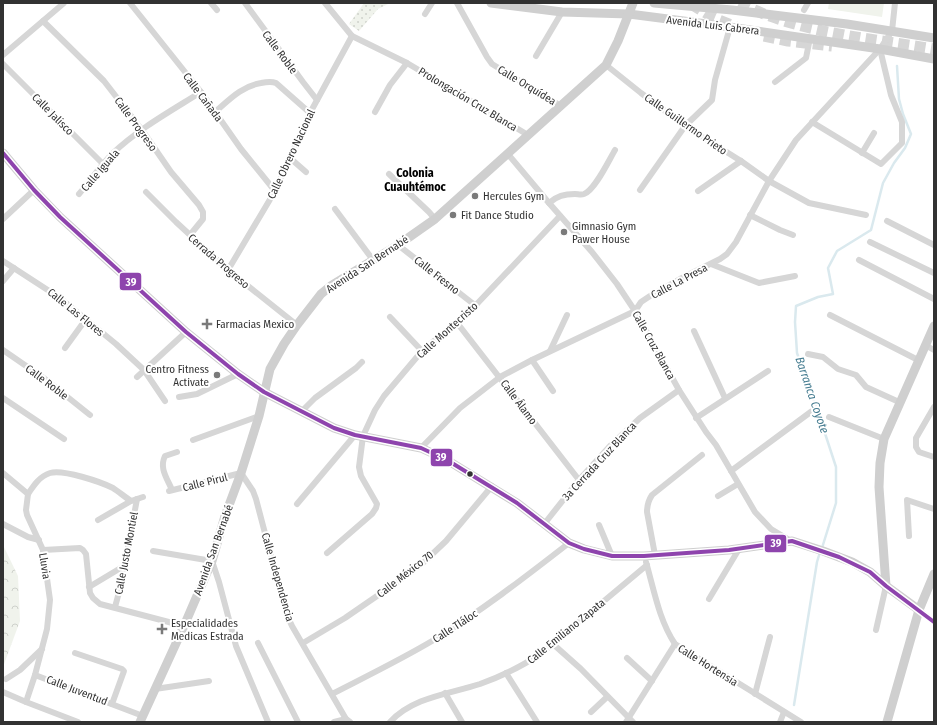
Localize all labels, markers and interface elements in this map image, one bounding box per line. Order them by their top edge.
street label: Avenida Luis Cabrera [666,13,760,38]
street label: Calle Roble [259,28,300,76]
street label: Calle Orquídea [495,63,558,108]
street label: Prolongación Cruz Blanca [416,65,520,134]
street label: Calle Cañada [180,70,225,124]
street label: Calle Jalisco [29,91,76,138]
street label: Calle Guillermo Prieto [642,91,730,158]
street label: Calle Progreso [112,95,160,154]
street label: Calle Obrero Nacional [265,107,318,201]
street label: Calle Iguala [78,147,122,194]
district label: Colonia Cuauhtémoc [384,166,447,194]
place label: Hercules Gym [483,190,544,203]
marker: Hercules Gym [470,191,480,201]
place label: Fit Dance Studio [461,209,534,222]
marker: Fit Dance Studio [448,210,458,220]
place label: Gimnasio Gym Pawer House [572,220,636,246]
marker: Gimnasio Gym Pawer House [559,227,569,237]
street label: Cerrada Progreso [185,231,252,292]
street label: Avenida San Bernabé [324,233,411,296]
street label: Calle Fresno [411,254,462,297]
street label: Calle La Presa [649,261,710,302]
line badge: 39 [119,272,142,291]
text: 39 [125,276,137,289]
street label: Calle Las Flores [45,286,107,339]
street label: Calle Montecristo [414,299,481,361]
street label: Calle Cruz Blanca [629,309,678,382]
marker: Farmacias Mexico [201,318,213,330]
place label: Farmacias Mexico [216,318,295,331]
water label: Barranca Coyote [792,355,832,435]
street label: Calle Roble [23,362,71,403]
place label: Centro Fitness Activate [146,363,209,389]
marker: Centro Fitness Activate [212,370,222,380]
street label: Calle Álamo [498,377,541,427]
street label: 3a Cerrada Cruz Blanca [560,419,639,503]
line badge: 39 [430,448,453,467]
text: 39 [435,451,447,464]
unlabelled marker [465,469,475,479]
street label: Calle Pirul [181,471,229,494]
street label: Avenida San Bernabé [191,503,236,597]
street label: Calle Justo Montiel [112,511,141,596]
street label: Calle Independencia [259,531,296,623]
line badge: 39 [764,534,787,553]
text: 39 [770,537,782,550]
street label: Calle México 70 [374,548,436,601]
street label: Lluvia [36,552,53,580]
street label: Calle Emiliano Zapata [525,596,608,667]
street label: Calle Tláloc [430,607,480,646]
place label: Especialidades Medicas Estrada [171,617,244,643]
marker: Especialidades Medicas Estrada [156,623,168,635]
street label: Calle Hortensia [675,642,740,689]
street label: Calle Juventud [44,673,109,708]

